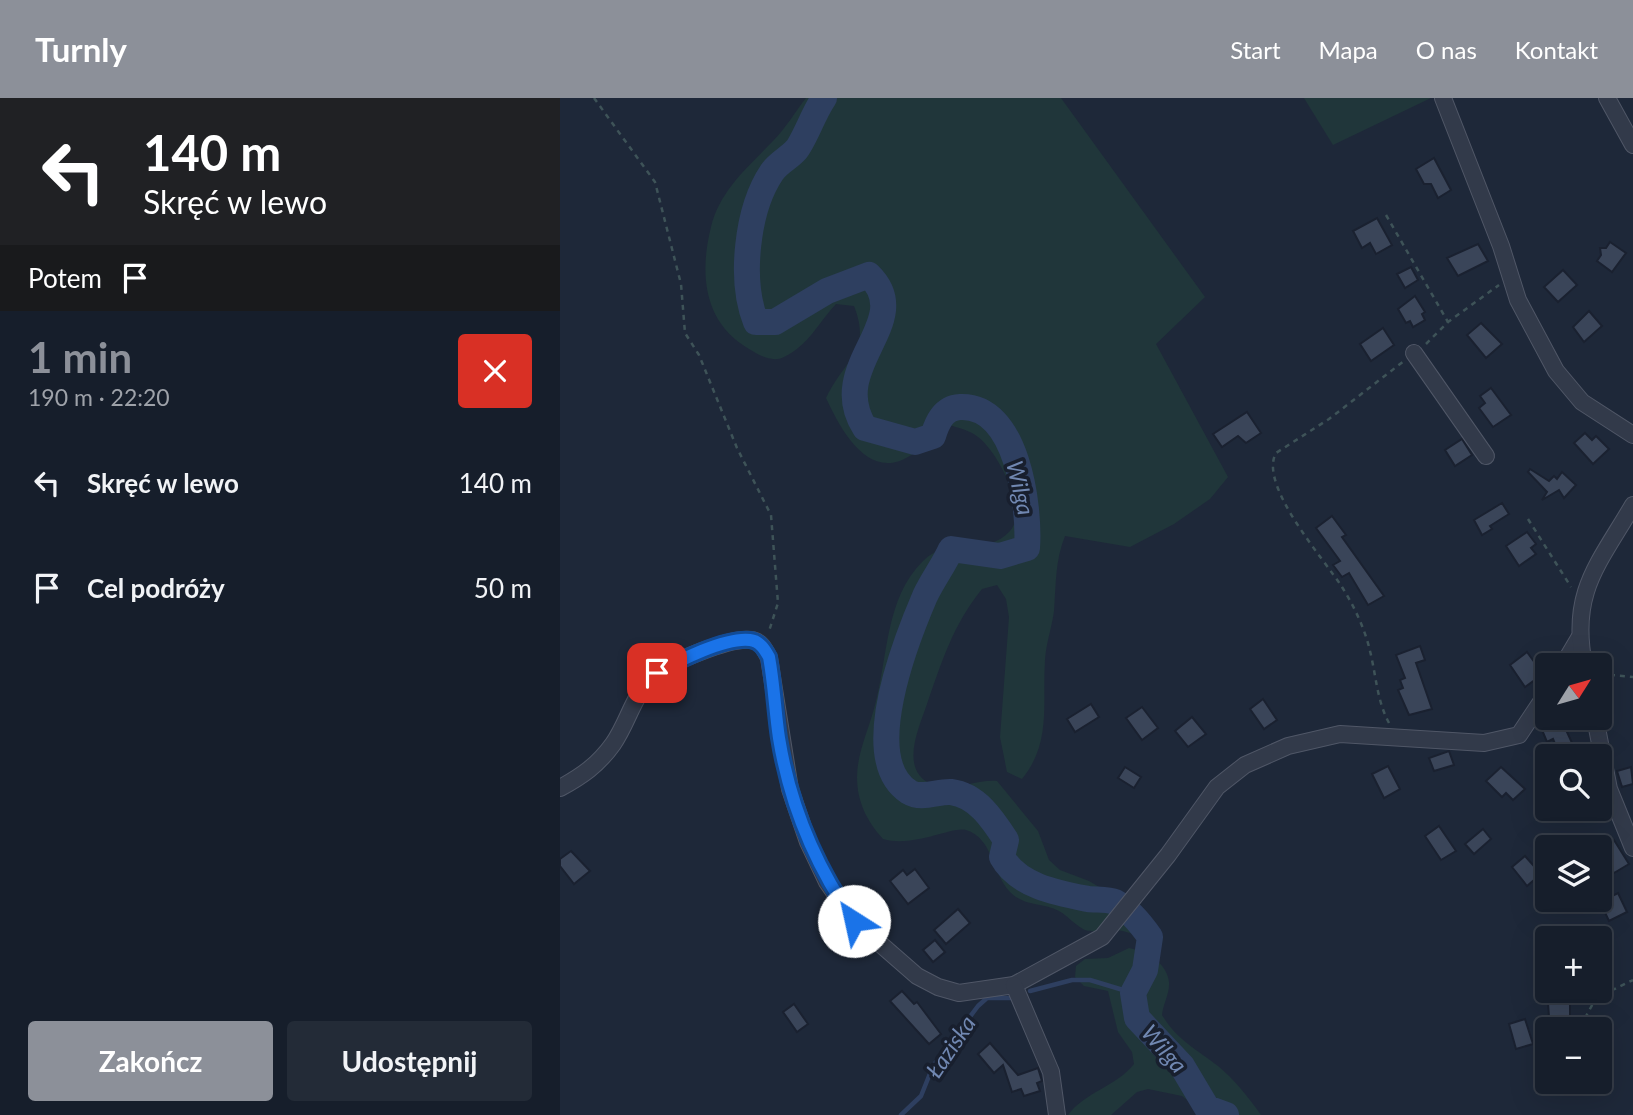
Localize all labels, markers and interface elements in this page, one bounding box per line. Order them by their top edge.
text: Turnly [35,29,127,69]
text: Start [1230,35,1281,64]
text: Mapa [1319,35,1378,64]
text: O nas [1416,35,1477,64]
text: Kontakt [1515,35,1598,64]
text: 140 m [143,123,281,181]
icon: left [28,126,119,217]
text: Skręć w lewo [143,182,327,221]
icon: arrive [116,259,154,297]
text: Potem [28,262,102,294]
text: 1 min [28,332,132,382]
button: close [458,334,532,408]
text: 190 m · 22:20 [28,383,170,411]
water label: Wilga [1001,458,1041,518]
icon: left [28,464,66,502]
text: Skręć w lewo [87,467,239,499]
text: 140 m [459,467,532,499]
icon: arrive [28,569,66,607]
text: Cel podróży [87,572,225,604]
text: 50 m [474,572,532,604]
pin [627,643,687,703]
north arrow [1535,653,1612,730]
map controls [1535,653,1612,1094]
icon: arrive [638,654,676,692]
button: search [1535,744,1612,821]
button: layers [1535,835,1612,912]
position arrow [817,884,891,958]
button: + [1535,926,1612,1003]
water label: Łaziska [919,1010,981,1083]
button: − [1535,1017,1612,1094]
water label: Wilga [1136,1018,1193,1078]
button: Zakończ [28,1021,273,1101]
button: Udostępnij [287,1021,532,1101]

